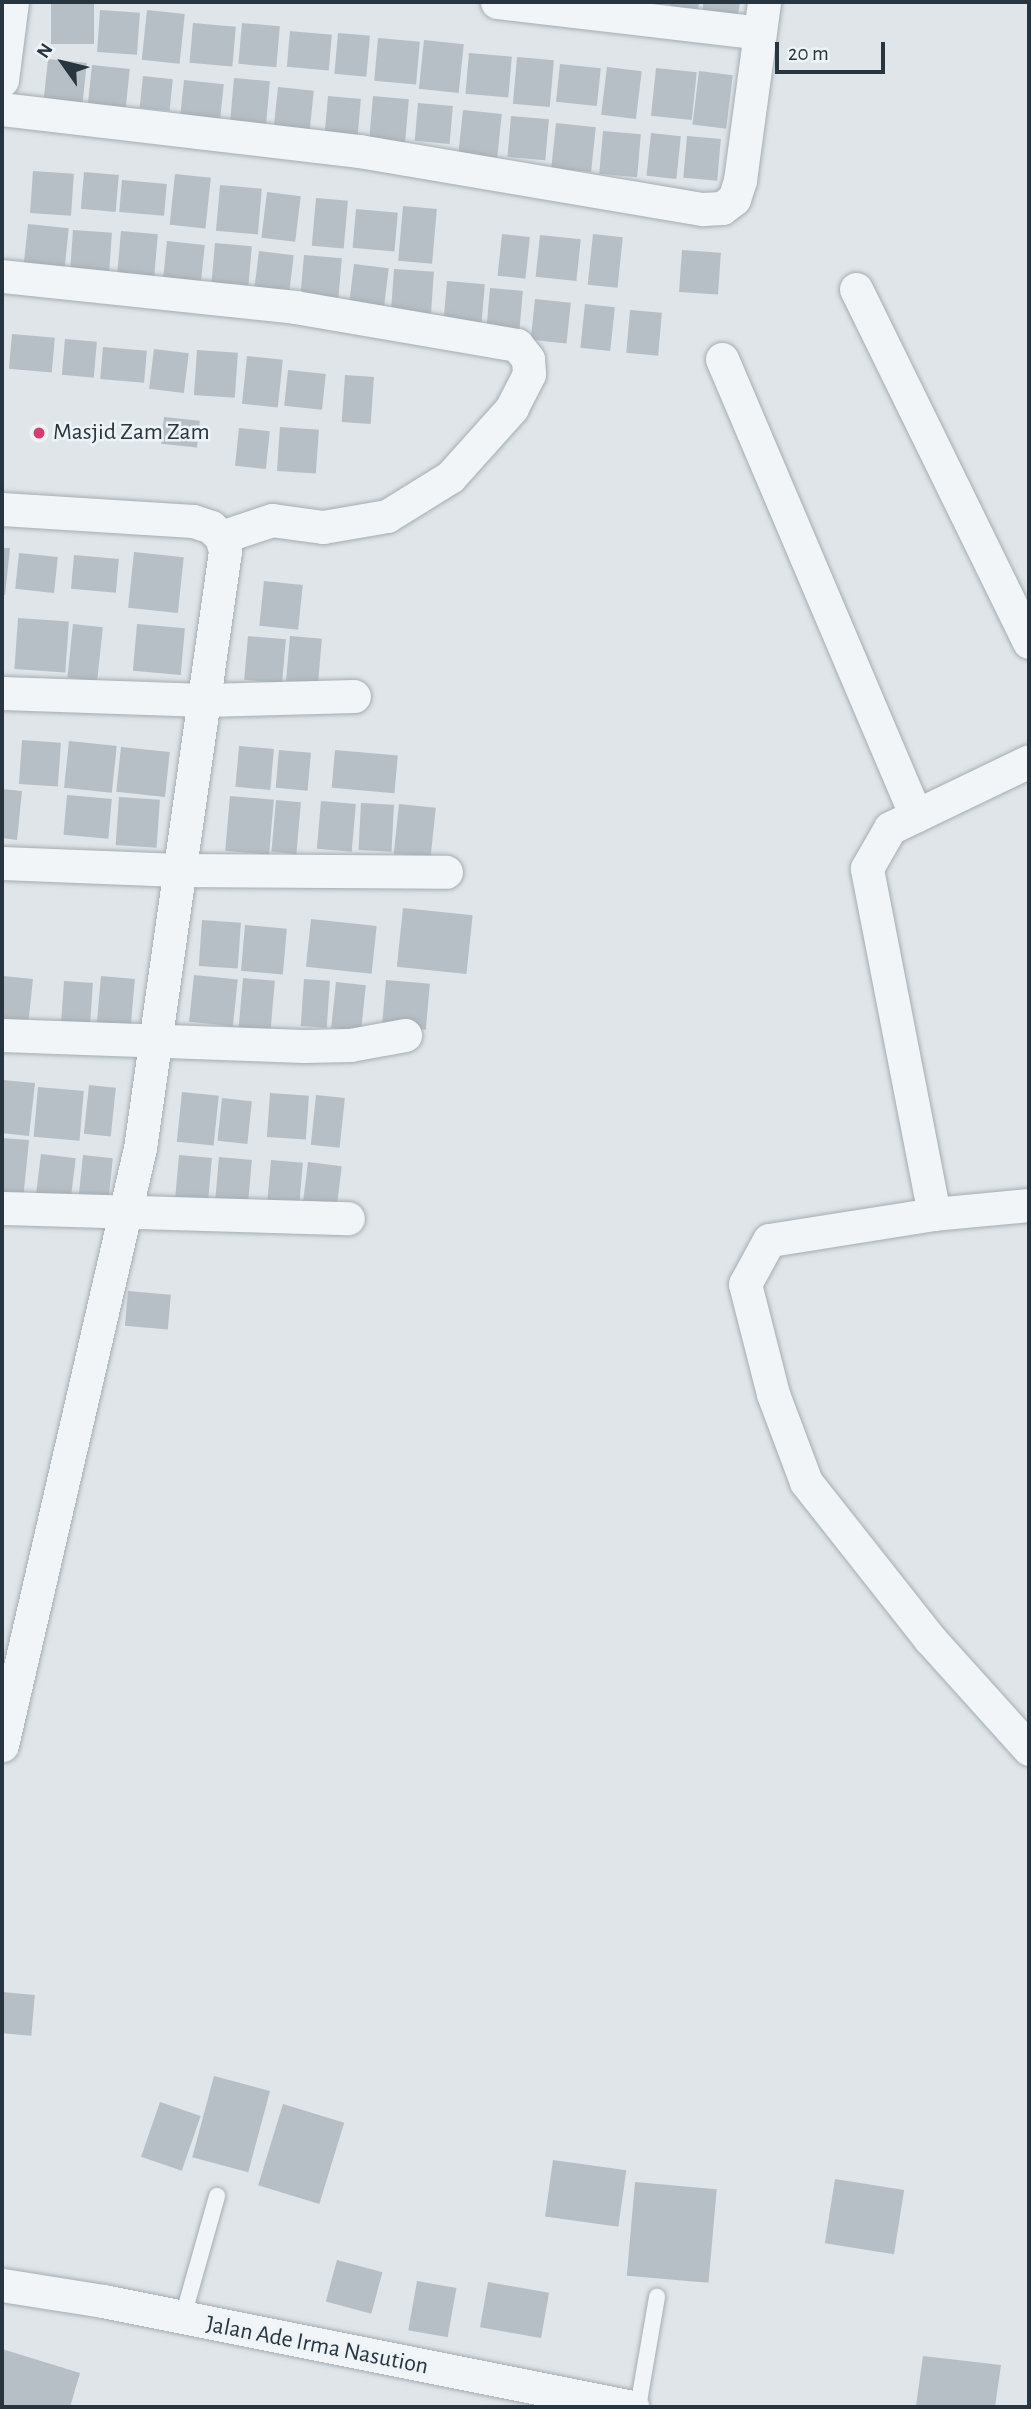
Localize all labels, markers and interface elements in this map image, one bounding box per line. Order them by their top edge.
north arrow [28,28,98,98]
scale bar [779,28,889,72]
text: N [34,40,57,62]
text: 20 m [788,43,829,64]
place label: Masjid Zam Zam [53,419,210,447]
marker: Masjid Zam Zam [31,425,47,441]
street label: Jalan Ade Irma Nasution [203,2310,431,2382]

